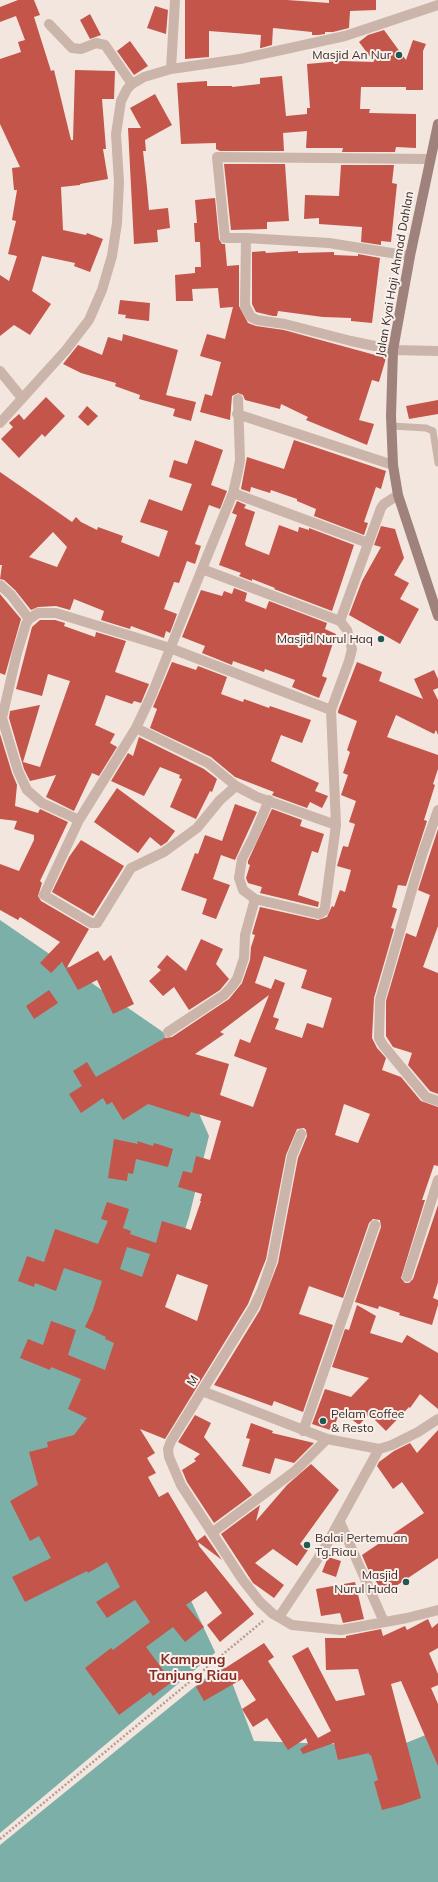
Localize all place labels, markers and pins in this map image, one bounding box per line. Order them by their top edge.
place label: Masjid An Nur [312,48,391,62]
marker: Masjid An Nur [394,50,404,60]
place label: Masjid Nurul Haq [277,632,373,646]
marker: Masjid Nurul Haq [376,634,386,644]
place label: Pelam Coffee & Resto [331,1407,404,1435]
marker: Pelam Coffee & Resto [318,1416,328,1426]
place label: Balai Pertemuan Tg.Riau [315,1531,408,1559]
marker: Balai Pertemuan Tg.Riau [302,1540,312,1550]
place label: Masjid Nurul Huda [334,1568,398,1596]
marker: Masjid Nurul Huda [401,1577,411,1587]

